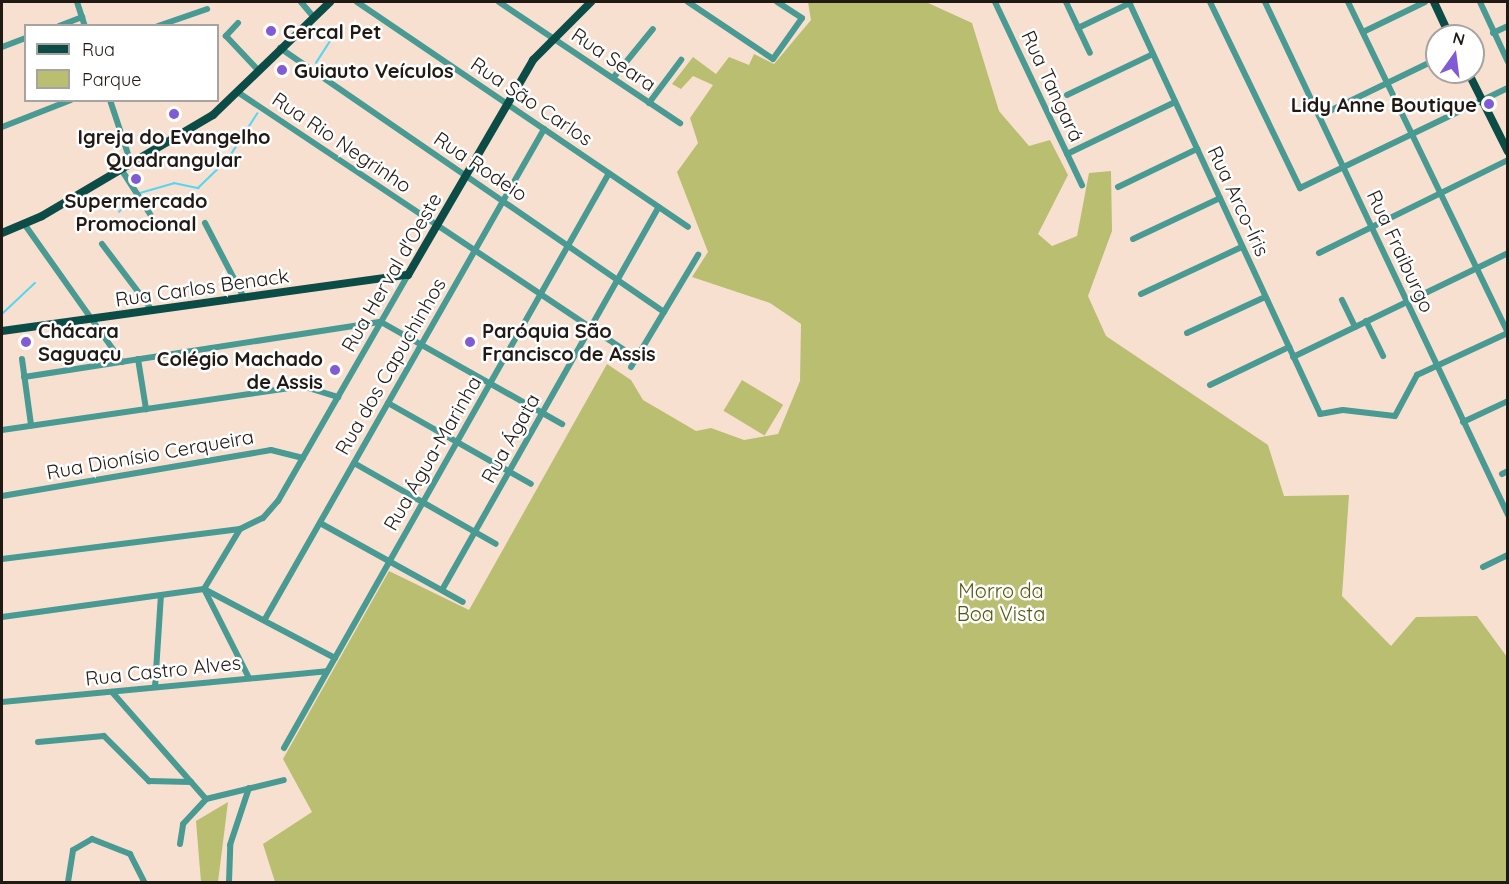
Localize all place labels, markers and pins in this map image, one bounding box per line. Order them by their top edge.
place label: Cercal Pet [283,19,381,43]
marker: Cercal Pet [264,24,278,38]
place label: Guiauto Veículos [294,58,454,82]
marker: Guiauto Veículos [275,63,289,77]
place label: Lidy Anne Boutique [1291,92,1477,116]
marker: Lidy Anne Boutique [1482,97,1496,111]
marker: Igreja do Evangelho Quadrangular [167,107,181,121]
place label: Igreja do Evangelho Quadrangular [77,124,271,171]
marker: Supermercado Promocional [129,172,143,186]
place label: Supermercado Promocional [64,188,208,235]
place label: Chácara Saguaçu [38,318,122,365]
place label: Paróquia São Francisco de Assis [482,318,656,365]
marker: Chácara Saguaçu [19,335,33,349]
marker: Paróquia São Francisco de Assis [463,335,477,349]
place label: Colégio Machado de Assis [157,346,323,393]
marker: Colégio Machado de Assis [328,363,342,377]

